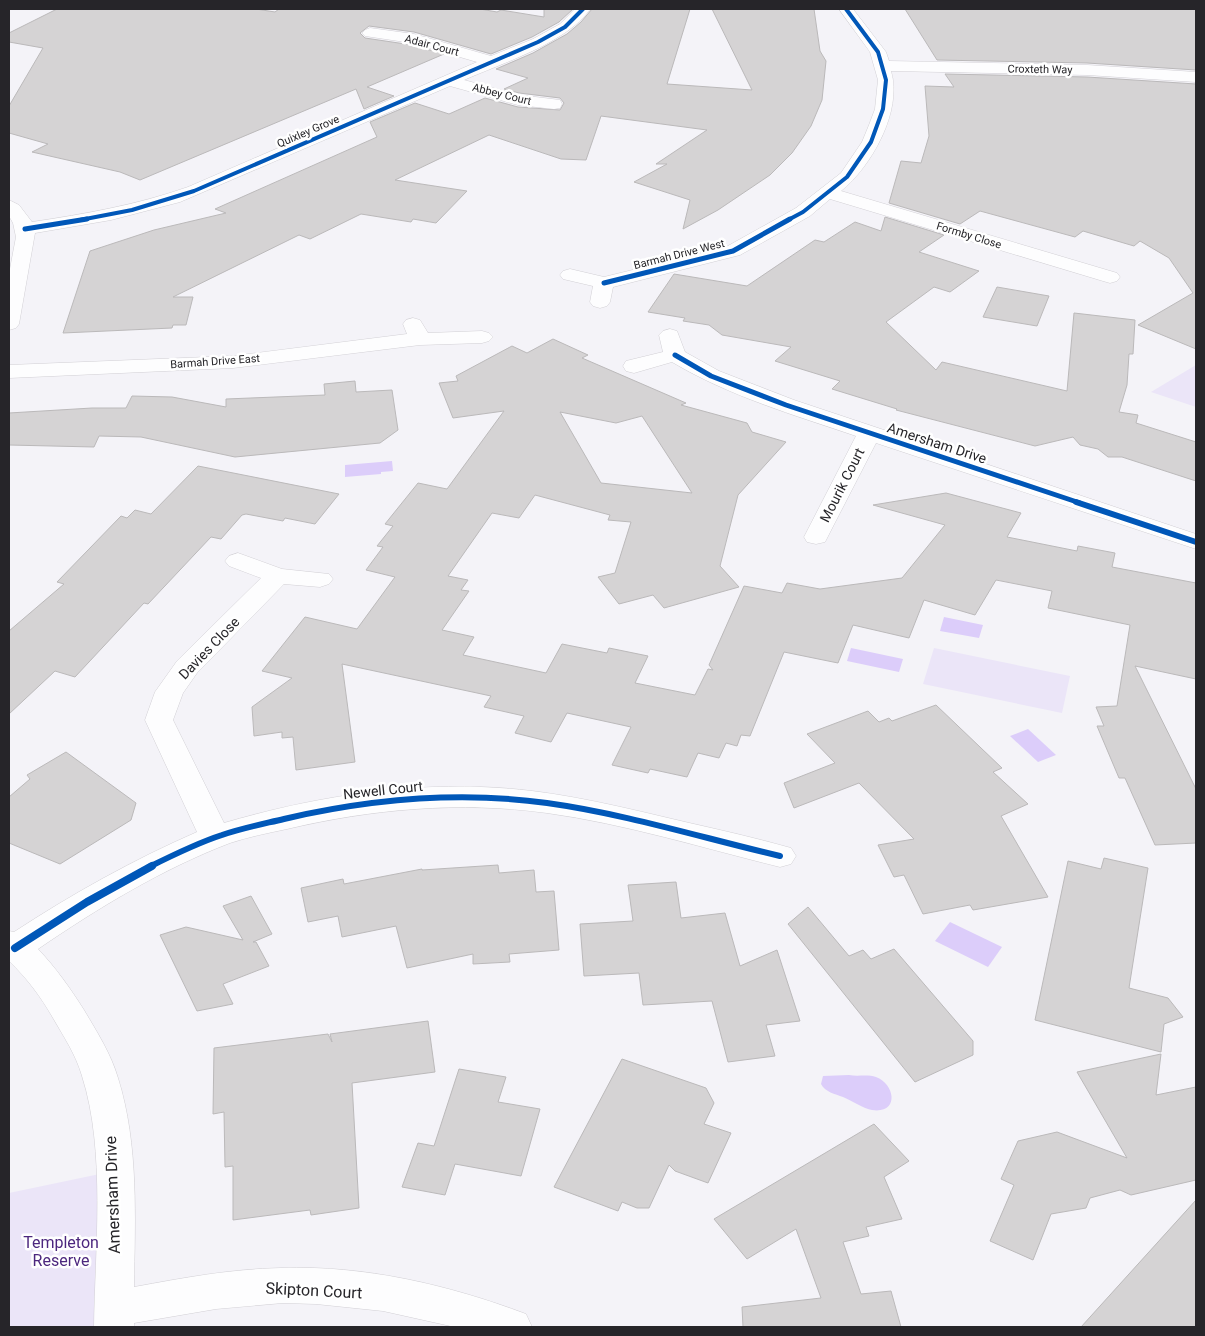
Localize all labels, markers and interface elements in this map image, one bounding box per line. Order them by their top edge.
street label: Adair Court [403,32,461,59]
street label: Croxteth Way [1007,62,1073,77]
street label: Abbey Court [471,81,533,108]
street label: Quixley Grove [275,112,342,150]
street label: Formby Close [935,219,1003,252]
street label: Barmah Drive West [632,237,726,272]
street label: Barmah Drive East [170,352,261,371]
street label: Amersham Drive [885,419,989,467]
street label: Mourik Court [816,445,868,525]
street label: Davies Close [175,614,243,682]
street label: Newell Court [342,778,424,802]
street label: Amersham Drive [101,1136,124,1254]
park label: Templeton Reserve [23,1233,99,1270]
street label: Skipton Court [265,1278,363,1303]

